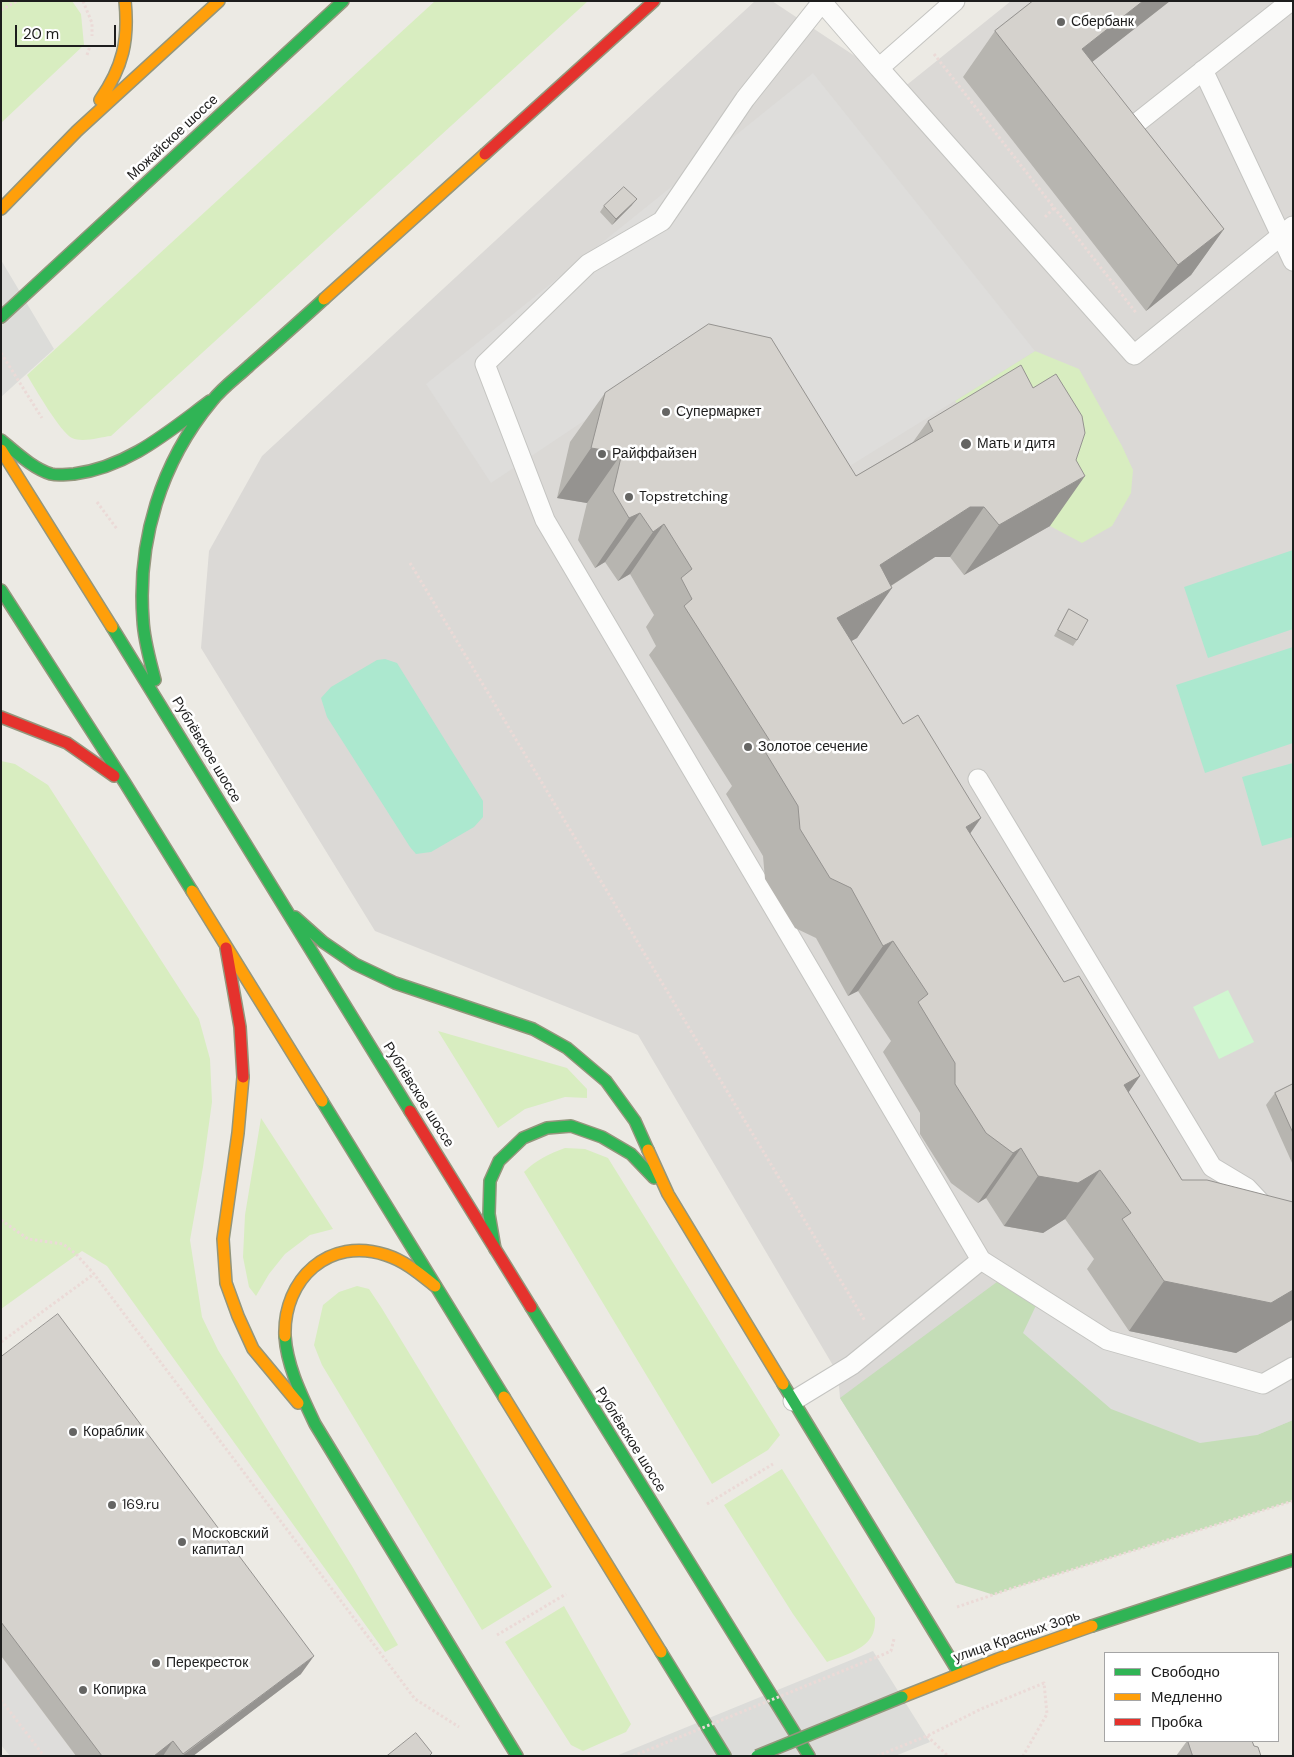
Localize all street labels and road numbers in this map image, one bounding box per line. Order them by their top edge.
street label: Можайское шоссе [124,92,222,184]
street label: Рублёвское шоссе [168,694,244,806]
street label: Рублёвское шоссе [379,1039,457,1151]
street label: Рублёвское шоссе [591,1384,669,1496]
street label: улица Красных Зорь [951,1607,1083,1667]

